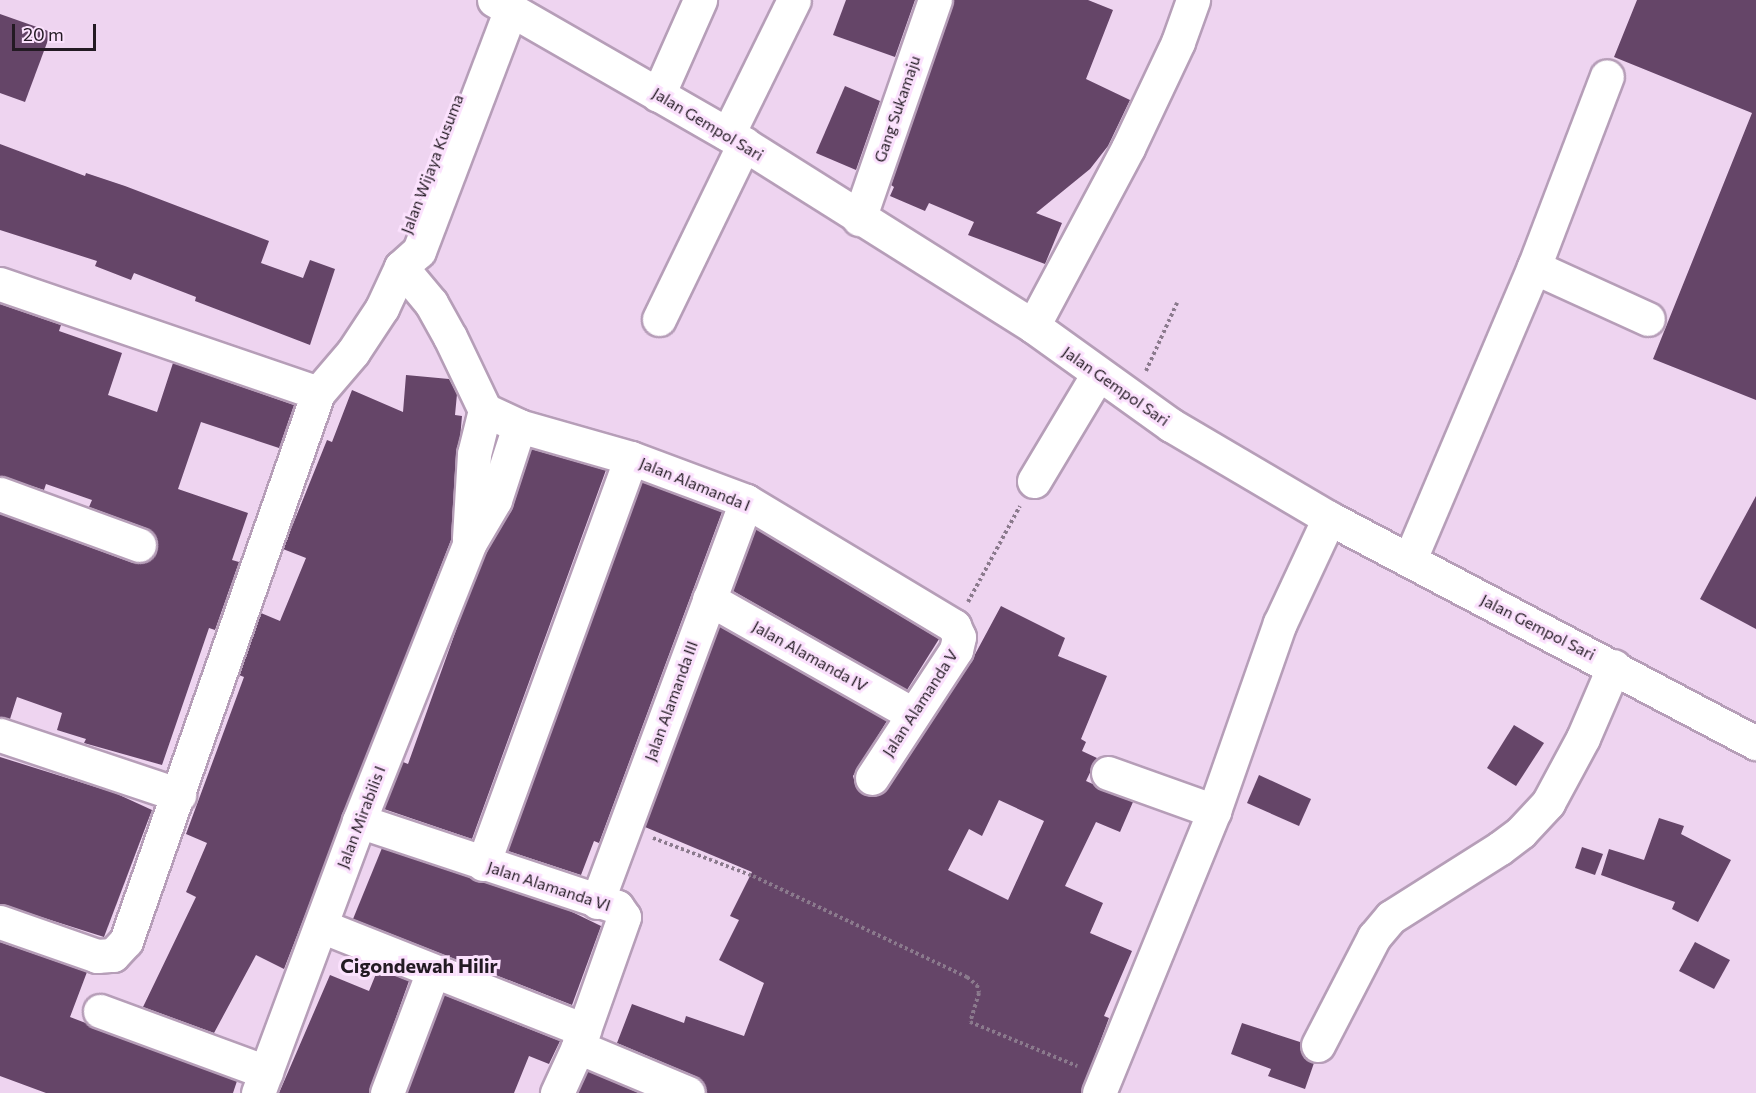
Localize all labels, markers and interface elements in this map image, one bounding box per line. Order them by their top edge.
scale bar [15,12,99,50]
text: 20 m [23,23,64,45]
street label: Gang Sukamaju [870,53,924,165]
street label: Jalan Gempol Sari [649,83,767,165]
street label: Jalan Wijaya Kusuma [397,91,467,237]
street label: Jalan Gempol Sari [1059,342,1173,430]
street label: Jalan Alamanda I [637,453,753,515]
street label: Jalan Gempol Sari [1477,590,1599,664]
street label: Jalan Alamanda IV [749,616,871,696]
street label: Jalan Alamanda III [640,638,702,764]
street label: Jalan Alamanda V [878,646,962,760]
street label: Jalan Mirabilis I [333,763,389,871]
street label: Jalan Alamanda VI [485,857,613,915]
district label: Cigondewah Hilir [340,953,498,977]

